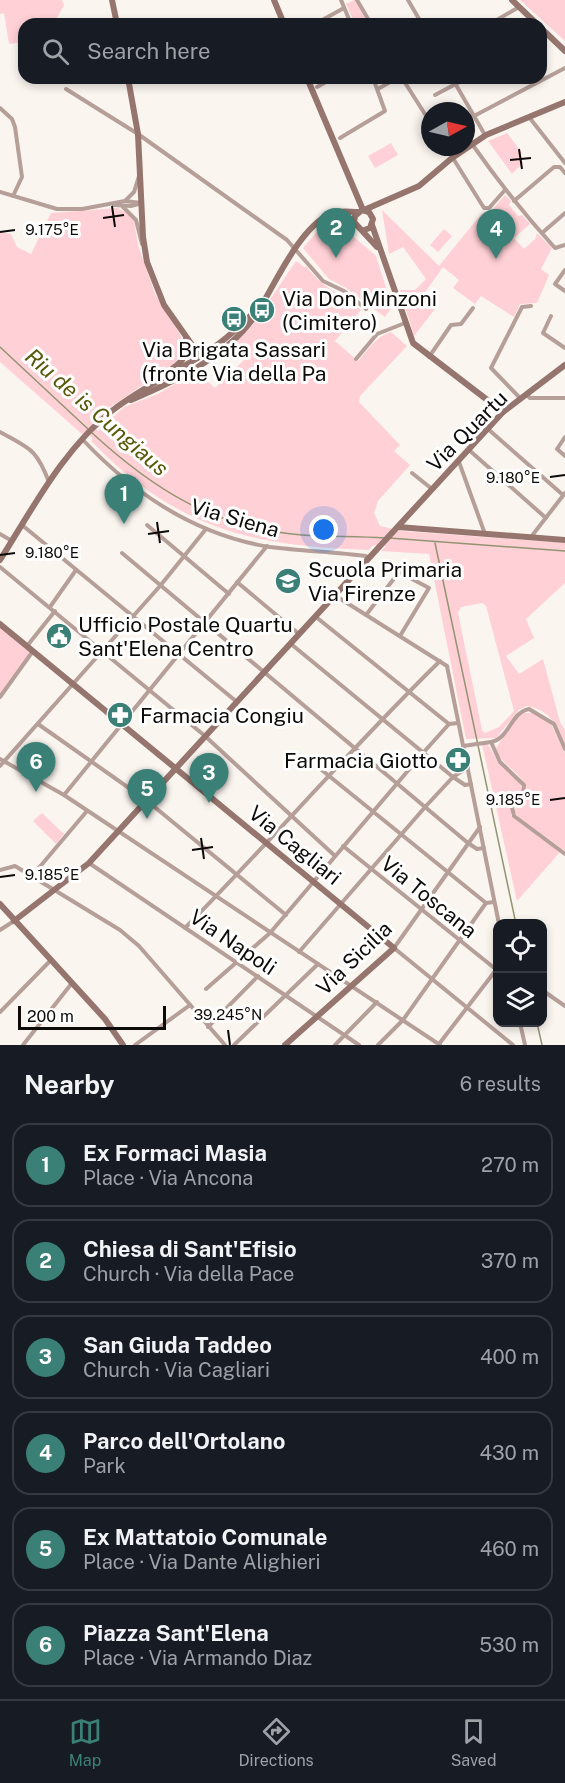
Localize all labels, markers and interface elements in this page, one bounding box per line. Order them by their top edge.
search box [18,18,547,84]
icon: search [39,35,72,68]
text: Search here [87,38,211,64]
north arrow [421,102,475,156]
pin: 2 [316,208,356,258]
pin: 4 [476,210,516,259]
text: 9.175°E [25,221,79,238]
place label: Via Don Minzoni (Cimitero) [282,286,437,335]
bus stop icon: Via Don Minzoni (Cimitero) [247,295,277,325]
bus stop icon: Via Brigata Sassari (fronte Via della Pa [219,304,249,334]
place label: Via Brigata Sassari (fronte Via della Pa [142,337,326,386]
water label: Riu de is Cungiaus [20,343,174,481]
street label: Via Quartu [421,385,513,477]
text: 9.180°E [486,469,540,486]
pin: 1 [104,474,144,524]
street label: Via Siena [188,493,282,543]
your location [309,515,338,544]
text: 9.180°E [25,544,79,561]
place label: Scuola Primaria Via Firenze [308,557,462,606]
school or university icon: Scuola Primaria Via Firenze [273,566,303,596]
place label: Ufficio Postale Quartu Sant'Elena Centro [78,612,293,661]
public building icon: Ufficio Postale Quartu Sant'Elena Centro [44,621,74,651]
pharmacy icon: Farmacia Congiu [105,700,135,730]
place label: Farmacia Congiu [140,703,304,728]
pin: 6 [16,742,56,792]
pharmacy icon: Farmacia Giotto [443,745,473,775]
place label: Farmacia Giotto [284,748,438,773]
pin: 3 [190,754,228,803]
pin: 5 [128,770,166,819]
text: 9.185°E [486,791,540,808]
street label: Via Cagliari [244,800,346,890]
street label: Via Toscana [376,851,482,943]
text: 9.185°E [25,866,79,883]
street label: Via Napoli [185,904,281,980]
street label: Via Sicilia [311,916,397,1000]
map controls [493,919,547,1027]
button: locate [493,919,547,973]
button: layers [493,973,547,1027]
scale bar [18,1003,166,1030]
text: 39.245°N [194,1006,262,1023]
text: 200 m [27,1007,74,1026]
text: Nearby [24,1069,114,1100]
text: 6 results [460,1072,541,1096]
text: Ex Formaci Masia [83,1140,267,1166]
text: 1 [41,1153,50,1177]
text: 270 m [481,1153,539,1177]
text: Place · Via Ancona [83,1166,253,1190]
text: Chiesa di Sant'Efisio [83,1236,297,1262]
text: 2 [39,1249,52,1273]
text: 370 m [481,1249,539,1273]
text: Church · Via della Pace [83,1262,294,1286]
text: San Giuda Taddeo [83,1332,272,1358]
text: 3 [39,1345,52,1369]
text: 400 m [480,1345,539,1369]
text: Church · Via Cagliari [83,1358,270,1382]
text: Parco dell'Ortolano [83,1428,285,1454]
text: 4 [39,1441,52,1465]
text: 430 m [480,1441,539,1465]
text: Park [83,1454,126,1478]
text: Ex Mattatoio Comunale [83,1524,328,1550]
text: 5 [39,1537,52,1561]
text: 460 m [480,1537,539,1561]
text: Place · Via Dante Alighieri [83,1550,321,1574]
text: Piazza Sant'Elena [83,1620,269,1646]
text: 6 [39,1633,52,1657]
text: 530 m [479,1633,539,1657]
text: Place · Via Armando Diaz [83,1646,312,1670]
tab: Map [69,1715,102,1770]
tab: Directions [239,1715,314,1770]
tab: Saved [451,1715,496,1770]

